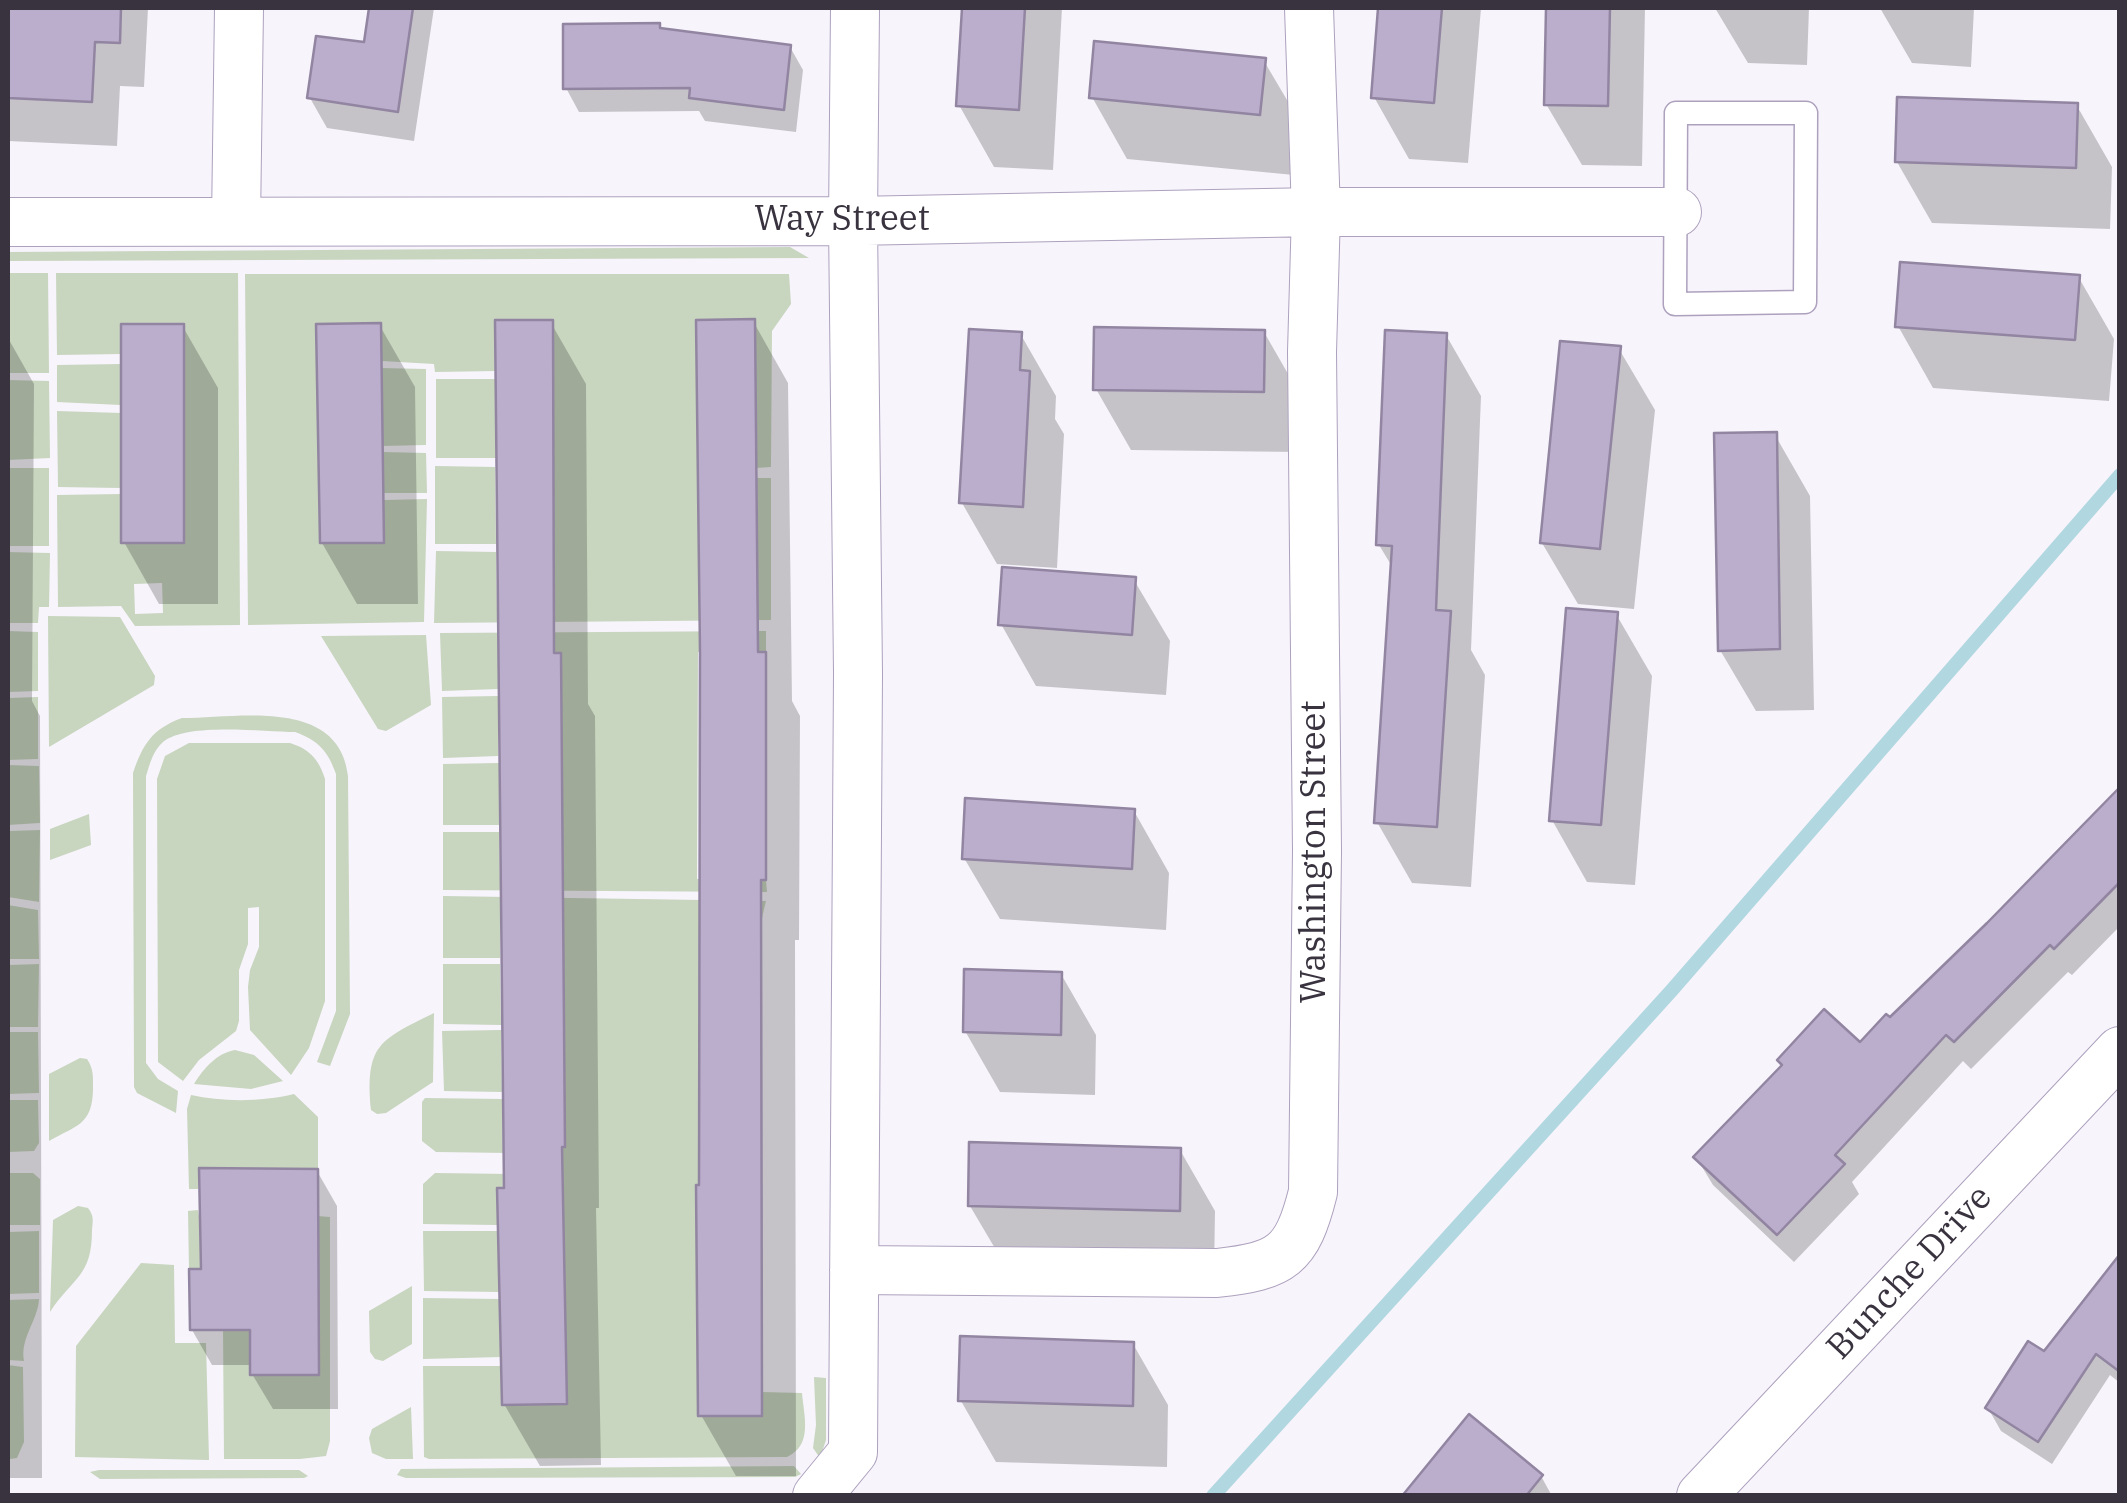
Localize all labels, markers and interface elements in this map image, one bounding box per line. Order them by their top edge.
street label: Way Street [754,199,930,241]
street label: Washington Street [1294,700,1336,1004]
street label: Bunche Drive [1819,1177,2001,1369]

